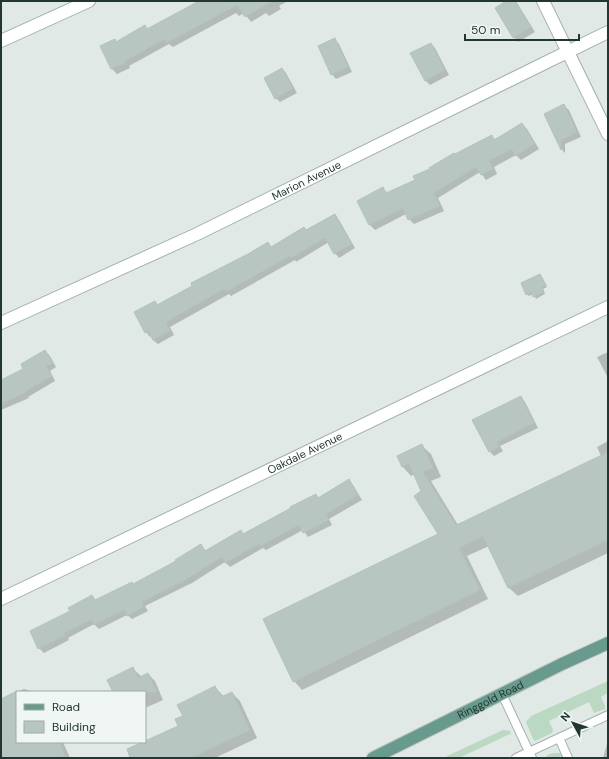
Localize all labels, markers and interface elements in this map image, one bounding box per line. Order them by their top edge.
scale bar [465,16,579,42]
text: 50 m [471,22,500,38]
street label: Marion Avenue [269,157,343,203]
street label: Oakdale Avenue [265,429,344,477]
street label: Ringgold Road [455,677,526,722]
legend [16,691,146,743]
text: Road [52,699,80,715]
north arrow [553,703,593,743]
text: N [557,709,573,724]
text: Building [52,719,96,735]

